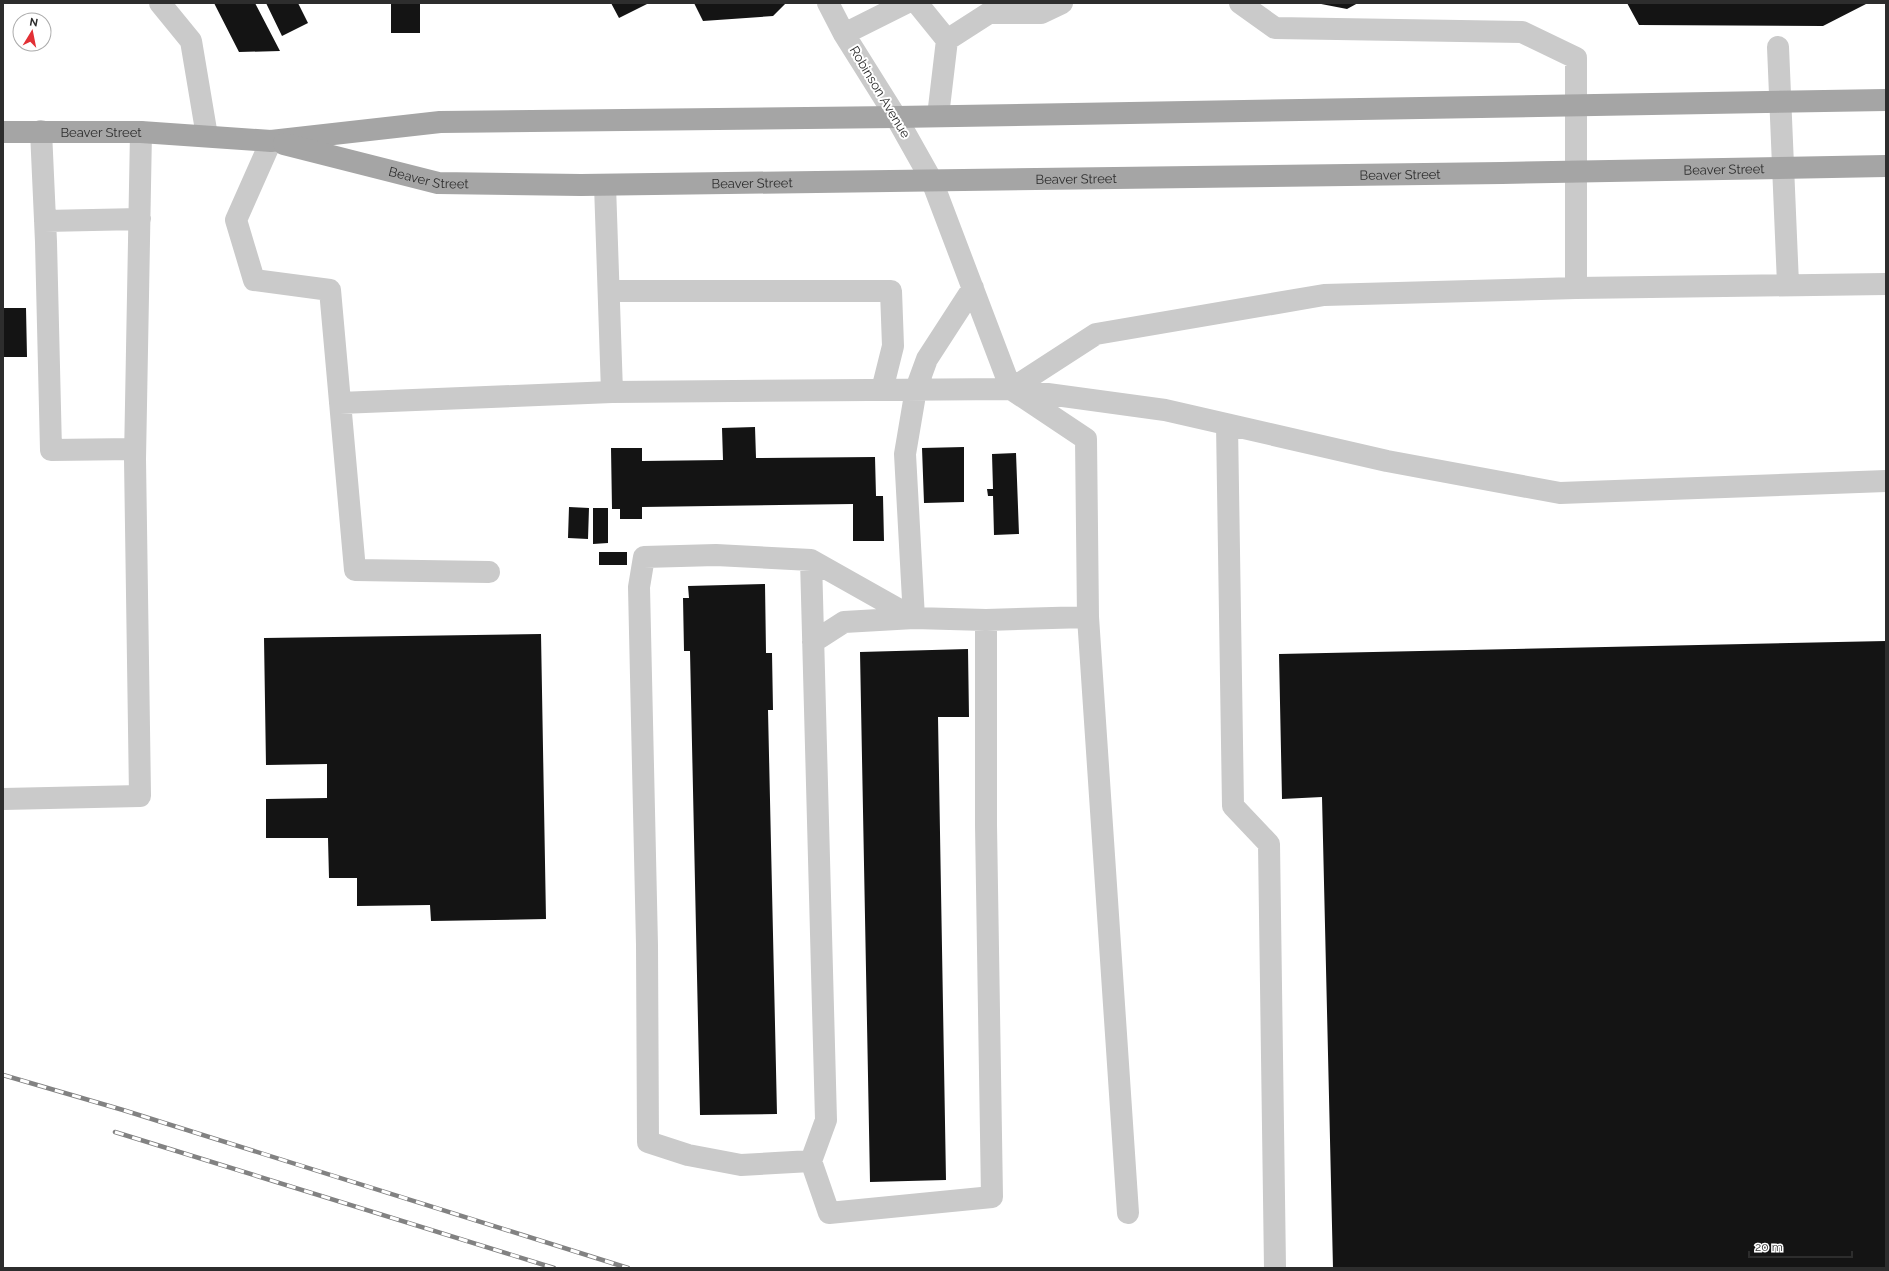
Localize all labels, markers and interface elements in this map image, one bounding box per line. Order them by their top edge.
north arrow [12,12,52,52]
text: N [28,16,39,30]
street label: Robinson Avenue [847,43,914,141]
street label: Beaver Street [60,125,142,140]
street label: Beaver Street [1683,161,1765,177]
street label: Beaver Street [387,163,469,191]
street label: Beaver Street [1359,166,1441,182]
street label: Beaver Street [1035,171,1117,187]
street label: Beaver Street [711,175,793,191]
scale bar [1749,1233,1852,1259]
text: 20 m [1755,1240,1783,1254]

